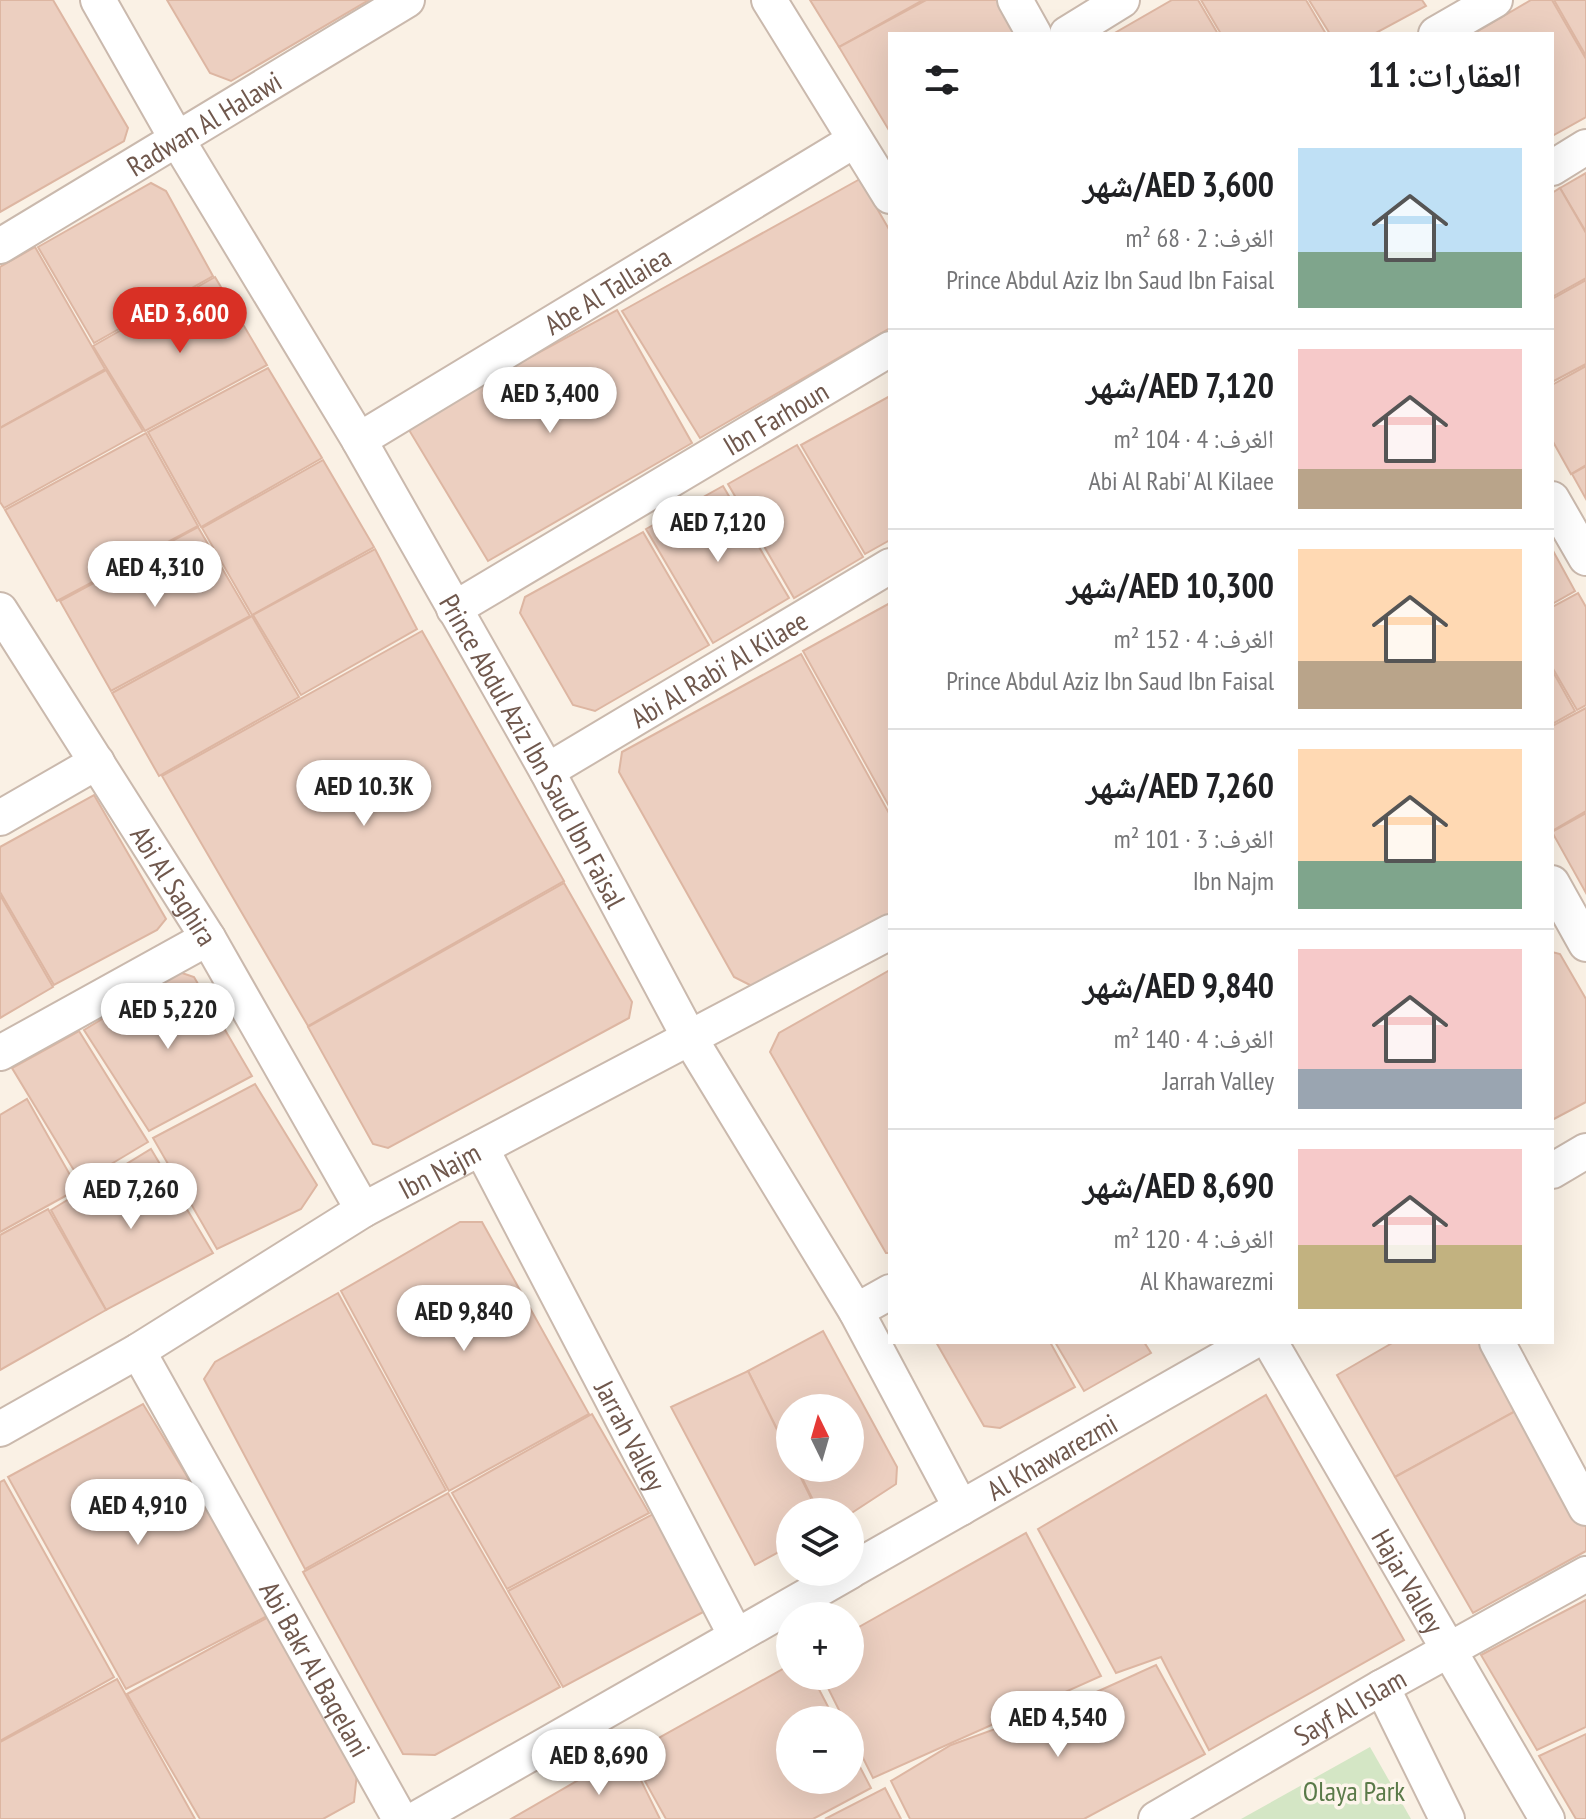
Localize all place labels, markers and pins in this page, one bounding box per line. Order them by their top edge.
pin: AED 3,600 [88,287,272,355]
pin: AED 3,400 [458,367,642,435]
pin: AED 7,120 [626,496,810,564]
pin: AED 4,310 [63,541,247,609]
pin: AED 10.3K [272,760,456,828]
pin: AED 5,220 [76,983,260,1051]
pin: AED 7,260 [39,1163,223,1231]
pin: AED 9,840 [372,1285,556,1353]
pin: AED 4,910 [46,1479,230,1547]
pin: AED 4,540 [966,1691,1150,1759]
pin: AED 8,690 [507,1729,691,1797]

